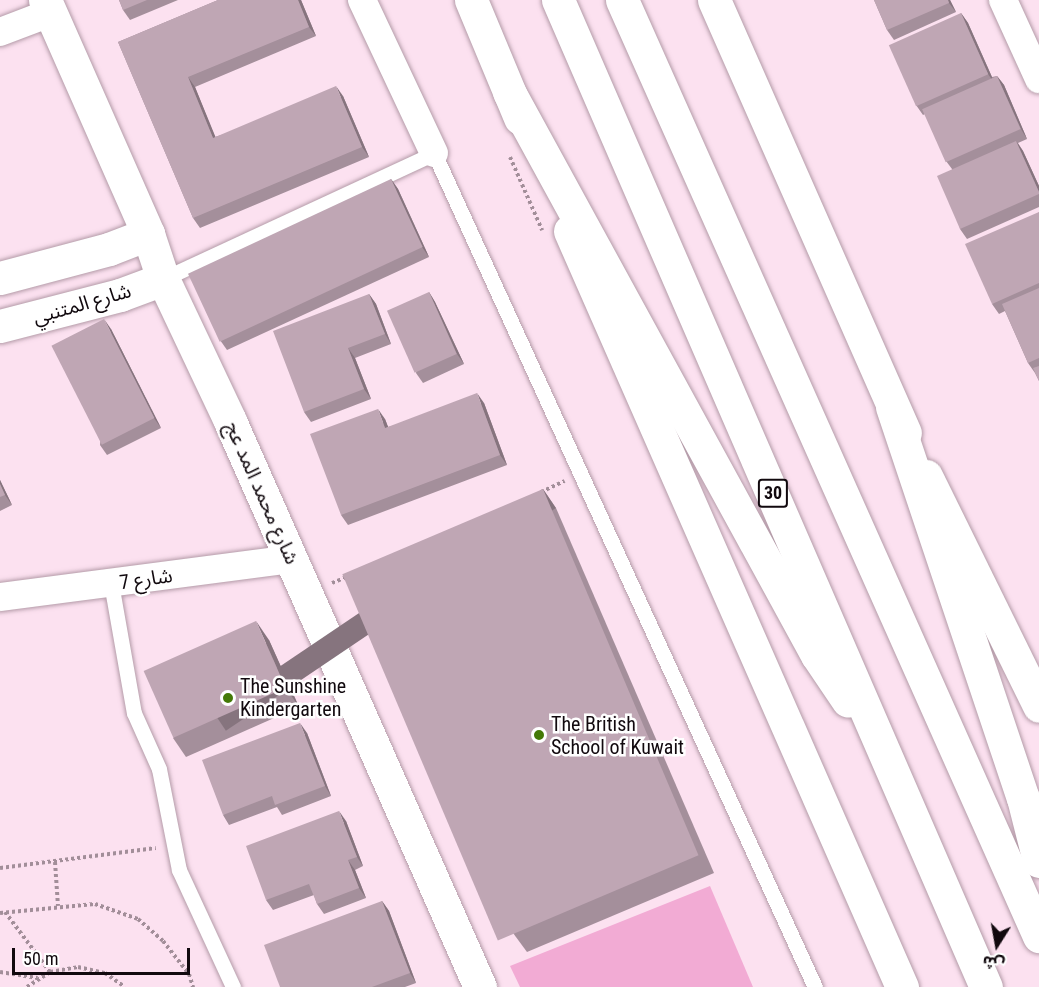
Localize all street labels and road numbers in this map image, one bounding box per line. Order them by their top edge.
street label: شارع المتنبي [30,279,134,329]
street label: شارع محمد المد عج [220,418,304,568]
road number: 30 [756,478,790,508]
street label: شارع 7 [118,563,174,595]

